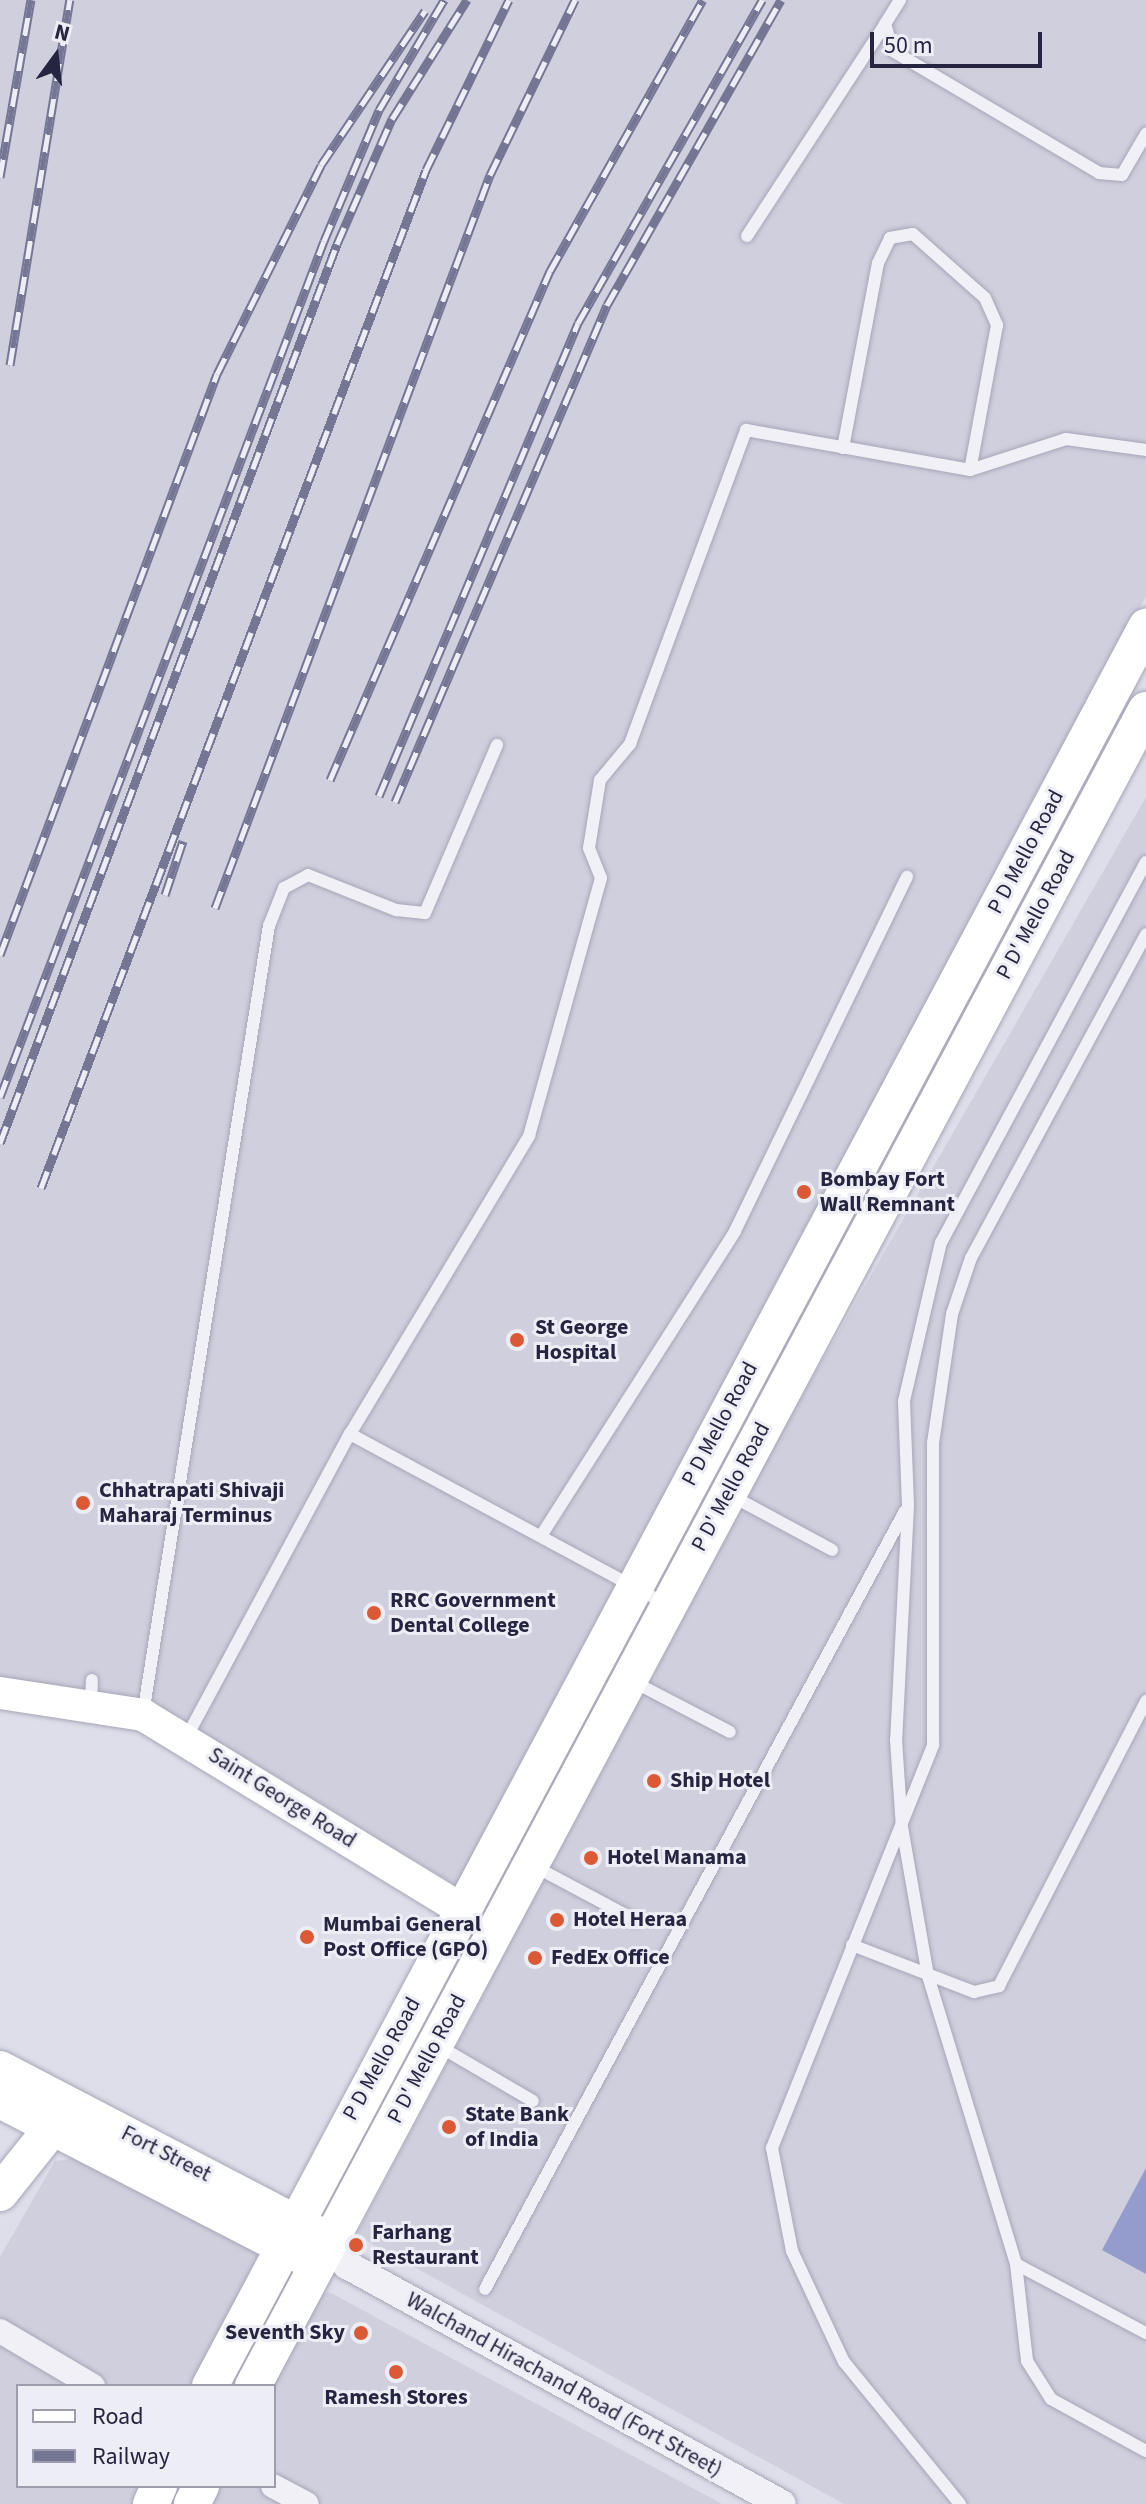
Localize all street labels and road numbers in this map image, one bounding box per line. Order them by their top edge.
street label: P D Mello Road [982,786,1070,918]
street label: P D' Mello Road [991,846,1081,984]
street label: P D Mello Road [676,1358,764,1490]
street label: P D' Mello Road [686,1418,776,1556]
street label: Saint George Road [203,1742,361,1854]
street label: P D' Mello Road [382,1990,472,2128]
street label: P D Mello Road [337,1993,427,2125]
street label: Fort Street [117,2120,215,2188]
street label: Walchand Hirachand Road (Fort Street) [401,2287,727,2483]

